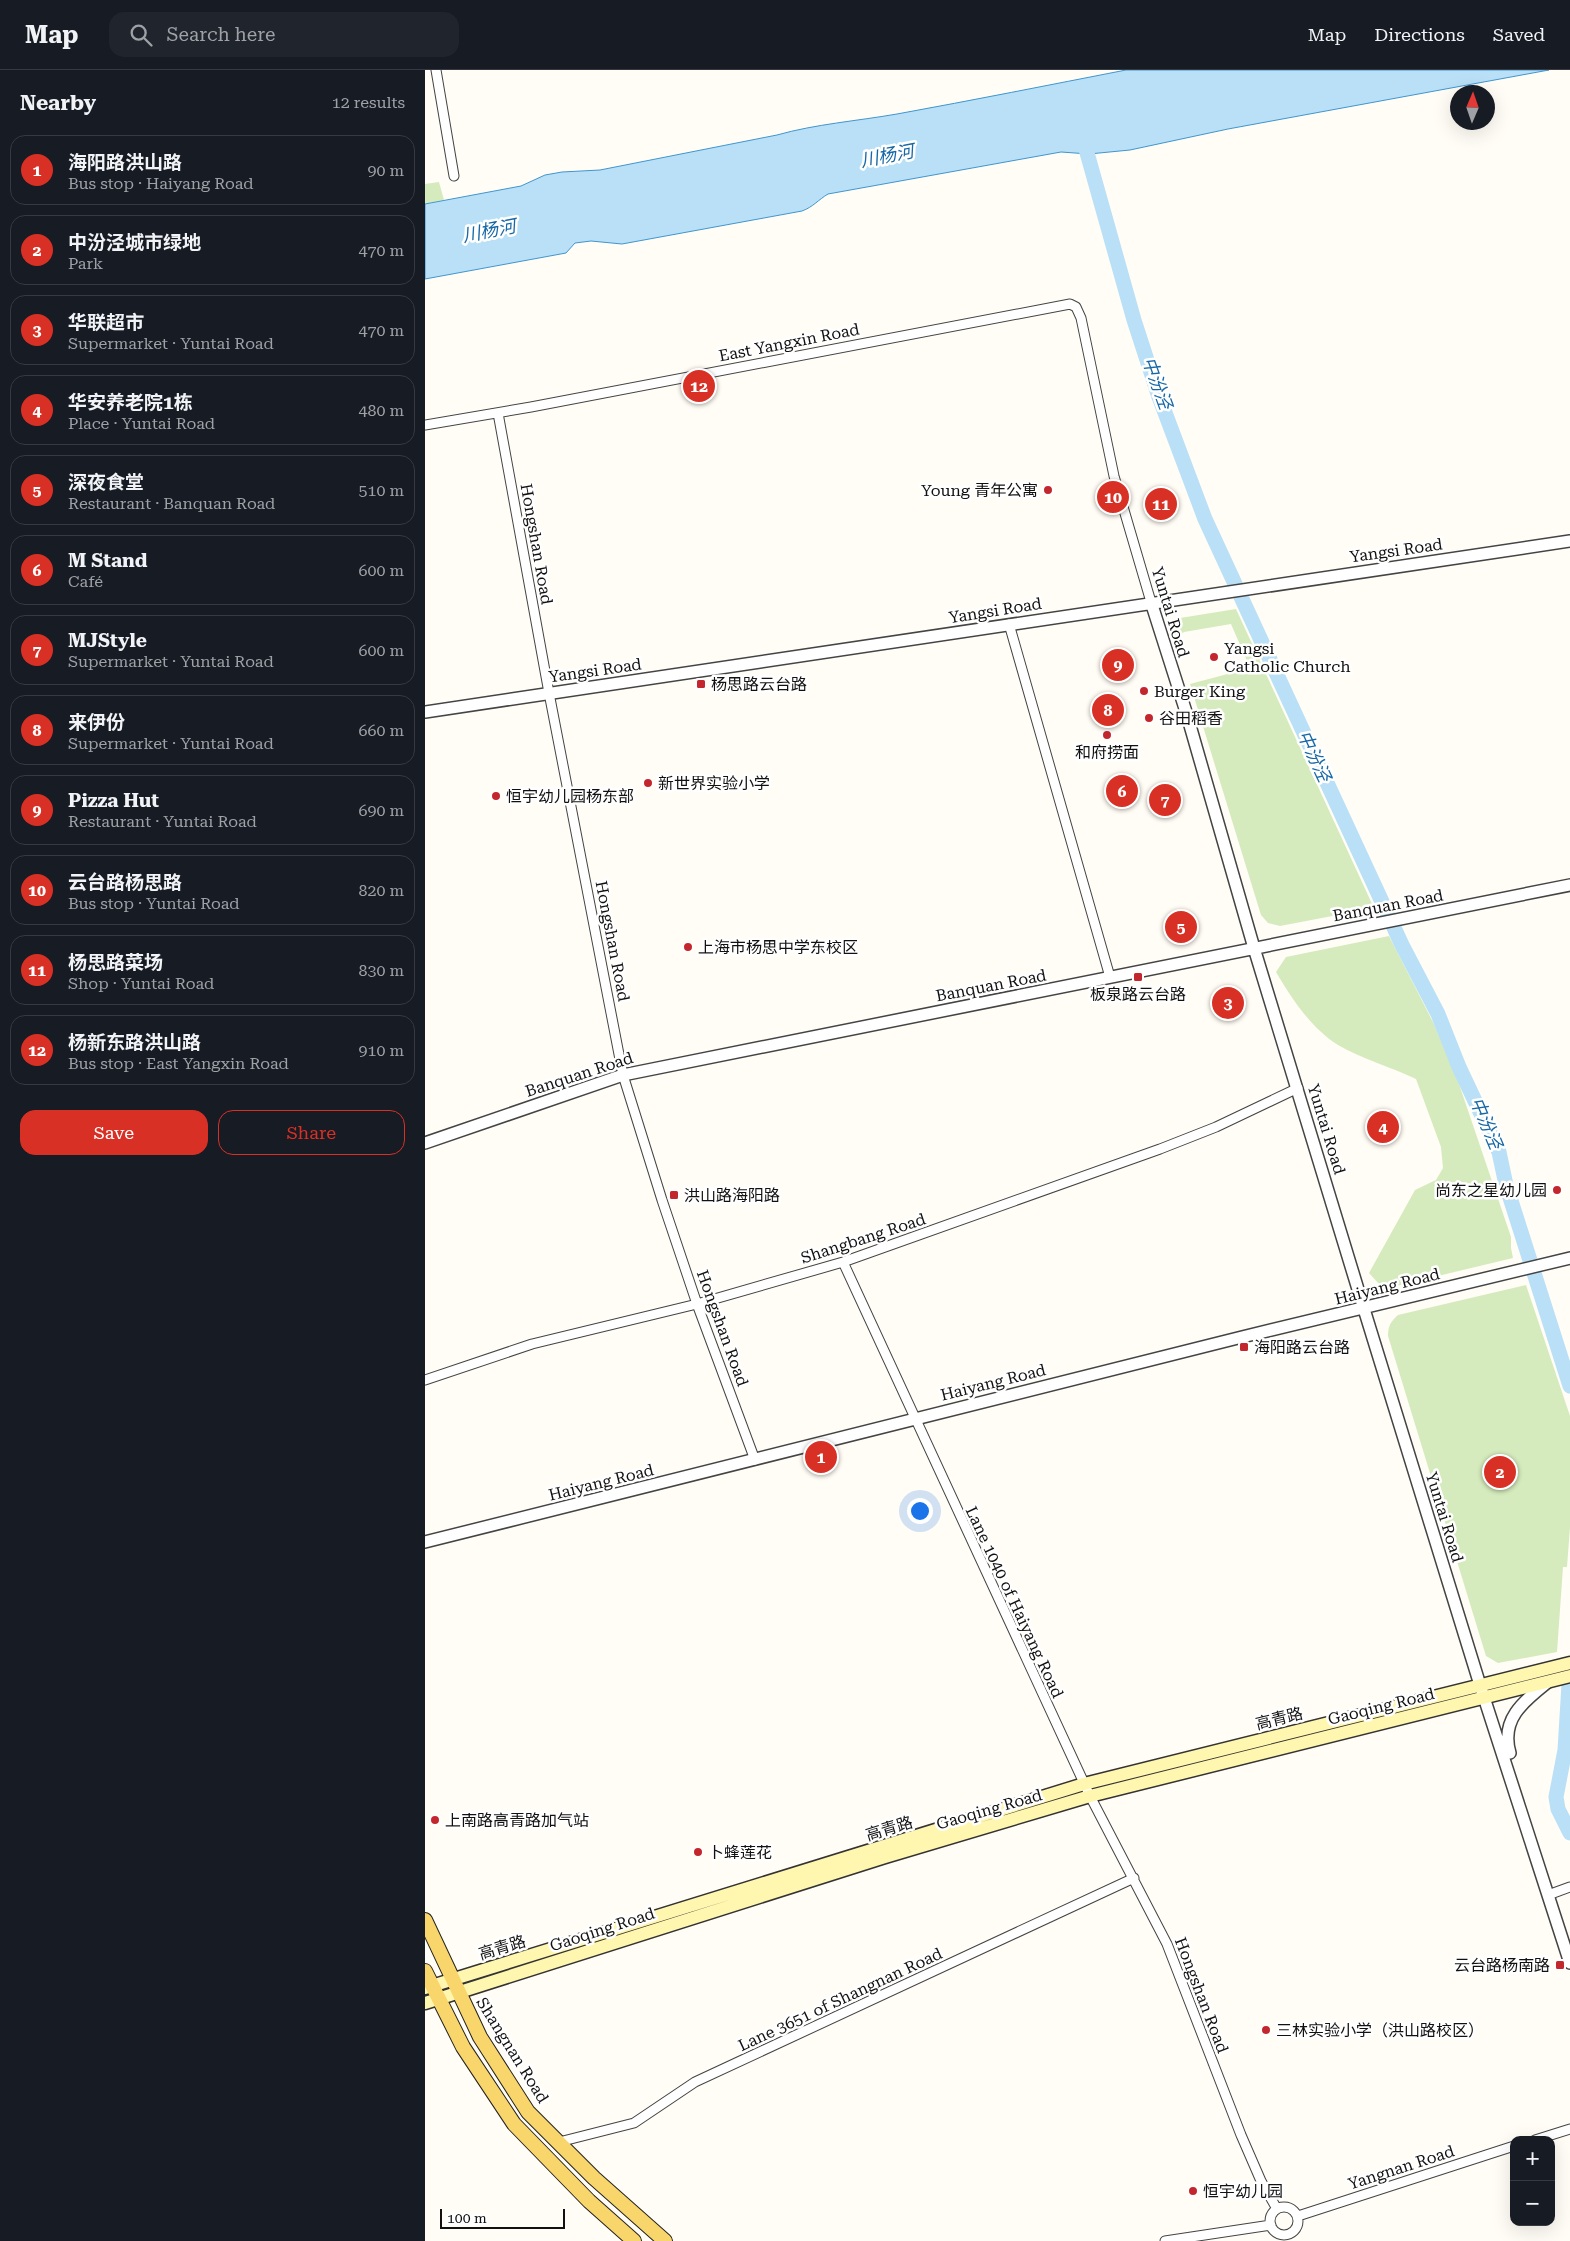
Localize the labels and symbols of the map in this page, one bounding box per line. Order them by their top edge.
north arrow [1450,85,1495,130]
water label: 川杨河 [858,139,918,171]
water label: 川杨河 [460,214,520,246]
street label: East Yangxin Road [717,320,861,365]
water label: 中汾泾 [1138,354,1177,414]
pin: 12 [683,367,715,405]
pin: 10 [1097,478,1129,516]
place label: Young 青年公寓 [921,481,1038,500]
street label: Hongshan Road [517,482,557,606]
marker: Young 青年公寓 [1042,484,1054,496]
pin: 11 [1145,485,1177,523]
street label: Yangsi Road [1348,535,1444,566]
street label: Yuntai Road [1148,565,1193,660]
street label: Yangsi Road [947,594,1043,627]
place label: Yangsi Catholic Church [1224,639,1350,676]
pin: 9 [1102,646,1134,684]
marker: Yangsi Catholic Church [1208,651,1220,663]
street label: Yangsi Road [547,655,643,686]
place label: 杨思路云台路 [711,675,807,694]
marker: 杨思路云台路 [695,678,707,690]
place label: Burger King [1154,682,1246,701]
marker: Burger King [1138,685,1150,697]
pin: 8 [1092,691,1124,729]
place label: 谷田稻香 [1159,709,1223,728]
marker: 谷田稻香 [1143,712,1155,724]
water label: 中汾泾 [1294,727,1336,787]
marker: 和府捞面 [1101,729,1113,741]
place label: 和府捞面 [1075,743,1139,762]
pin: 6 [1106,772,1138,810]
place label: 新世界实验小学 [658,774,770,793]
marker: 新世界实验小学 [642,777,654,789]
pin: 7 [1149,781,1181,819]
place label: 恒宇幼儿园杨东部 [506,787,634,806]
marker: 恒宇幼儿园杨东部 [490,790,502,802]
street label: Hongshan Road [591,879,634,1003]
street label: Banquan Road [1331,885,1445,926]
pin: 5 [1165,908,1197,946]
place label: 上海市杨思中学东校区 [698,938,858,957]
marker: 上海市杨思中学东校区 [682,941,694,953]
street label: Banquan Road [934,965,1048,1006]
marker: 板泉路云台路 [1132,971,1144,983]
pin: 3 [1212,984,1244,1022]
place label: 板泉路云台路 [1090,985,1186,1004]
street label: Banquan Road [523,1048,635,1101]
street label: Yuntai Road [1304,1082,1349,1177]
water label: 中汾泾 [1466,1094,1507,1154]
pin: 4 [1367,1108,1399,1146]
place label: 尚东之星幼儿园 [1435,1181,1547,1200]
marker: 尚东之星幼儿园 [1551,1184,1563,1196]
place label: 洪山路海阳路 [684,1186,780,1205]
marker: 洪山路海阳路 [668,1189,680,1201]
street label: Shangbang Road [798,1209,928,1268]
street label: Haiyang Road [1333,1264,1442,1309]
street label: Hongshan Road [693,1267,752,1389]
place label: 海阳路云台路 [1254,1338,1350,1357]
marker: 海阳路云台路 [1238,1341,1250,1353]
street label: Haiyang Road [939,1360,1048,1405]
pin: 1 [805,1438,837,1476]
pin: 2 [1484,1453,1516,1491]
street label: Haiyang Road [547,1460,656,1505]
street label: Yuntai Road [1422,1470,1467,1565]
your location [907,1498,933,1524]
street label: Lane 1040 of Haiyang Road [962,1503,1067,1701]
street label: Gaoqing Road [1326,1684,1436,1729]
street label: 高青路 [1254,1703,1305,1734]
street label: Gaoqing Road [934,1785,1044,1834]
place label: 上南路高青路加气站 [445,1811,589,1830]
street label: 高青路 [863,1812,915,1845]
marker: 上南路高青路加气站 [429,1814,441,1826]
place label: 卜蜂莲花 [708,1843,772,1862]
marker: 卜蜂莲花 [692,1846,704,1858]
street label: Gaoqing Road [547,1904,657,1955]
street label: 高青路 [476,1931,528,1964]
street label: Hongshan Road [1171,1935,1232,2056]
street label: Lane 3651 of Shangnan Road [735,1944,945,2055]
place label: 云台路杨南路 [1454,1956,1550,1975]
marker: 云台路杨南路 [1554,1959,1566,1971]
street label: Shangnan Road [472,1994,553,2107]
place label: 三林实验小学（洪山路校区） [1276,2021,1484,2040]
marker: 三林实验小学（洪山路校区） [1260,2024,1272,2036]
street label: Yangnan Road [1346,2141,1457,2194]
place label: 恒宇幼儿园 [1203,2182,1283,2201]
marker: 恒宇幼儿园 [1187,2185,1199,2197]
scale bar [440,2206,565,2229]

